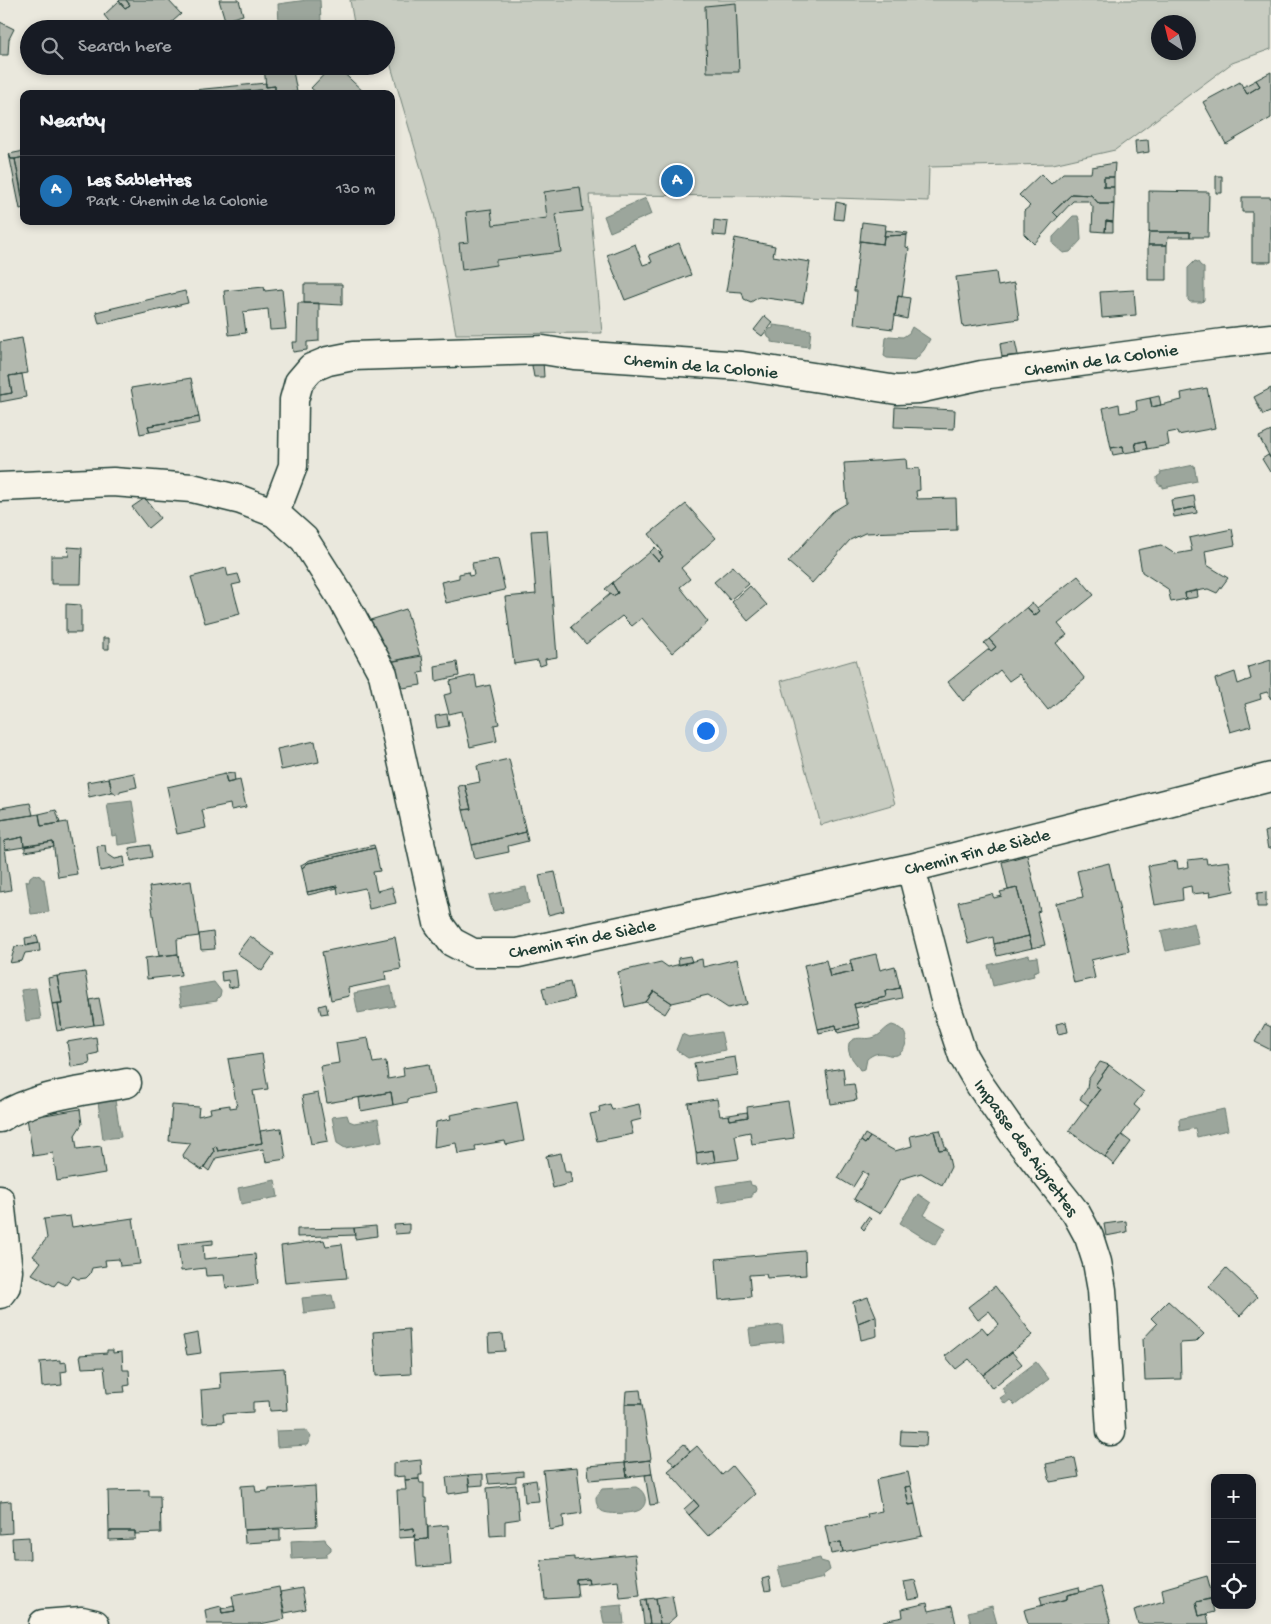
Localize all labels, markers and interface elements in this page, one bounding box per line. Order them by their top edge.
north arrow [1151,15,1196,60]
search box [20,20,395,75]
icon: search [38,34,66,62]
text: Search here [78,36,172,59]
text: Nearby [40,110,105,135]
pin: A [661,162,693,200]
text: Les Sablettes [87,170,191,193]
text: A [51,181,61,200]
text: 130 m [336,181,375,200]
text: Park · Chemin de la Colonie [87,193,268,212]
street label: Chemin de la Colonie [1023,340,1180,383]
street label: Chemin de la Colonie [623,350,779,385]
your location [693,718,719,744]
street label: Chemin Fin de Siècle [903,825,1053,882]
street label: Chemin Fin de Siècle [507,916,658,965]
street label: Impasse des Aigrettes [968,1076,1083,1222]
map controls [1211,1474,1256,1609]
button: + [1211,1474,1256,1519]
button: − [1211,1519,1256,1564]
button: locate [1211,1564,1256,1609]

